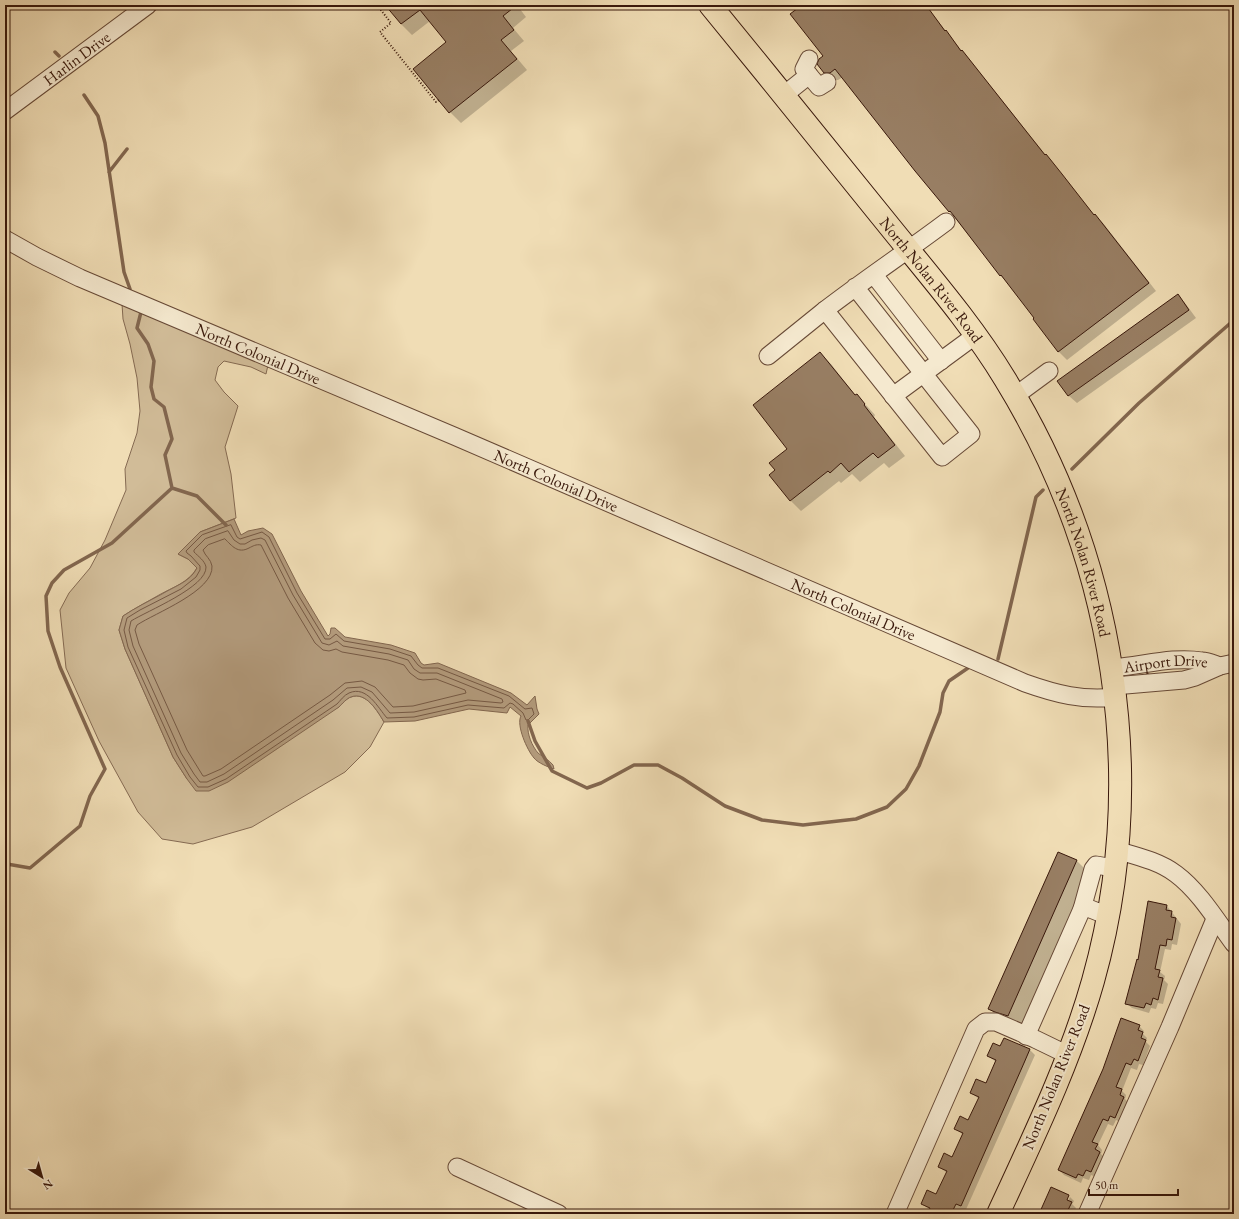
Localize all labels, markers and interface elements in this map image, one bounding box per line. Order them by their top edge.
street label: Harlin Drive [39,26,114,90]
street label: North Nolan River Road [875,212,989,347]
street label: North Colonial Drive [193,318,324,389]
street label: North Colonial Drive [491,444,622,516]
street label: North Nolan River Road [1051,484,1116,639]
street label: North Colonial Drive [788,573,919,645]
street label: Airport Drive [1121,649,1209,677]
street label: North Nolan River Road [1017,1000,1095,1153]
north arrow [22,1157,62,1197]
scale bar [1089,1171,1178,1197]
text: N [40,1177,56,1193]
text: 50 m [1095,1177,1119,1193]

